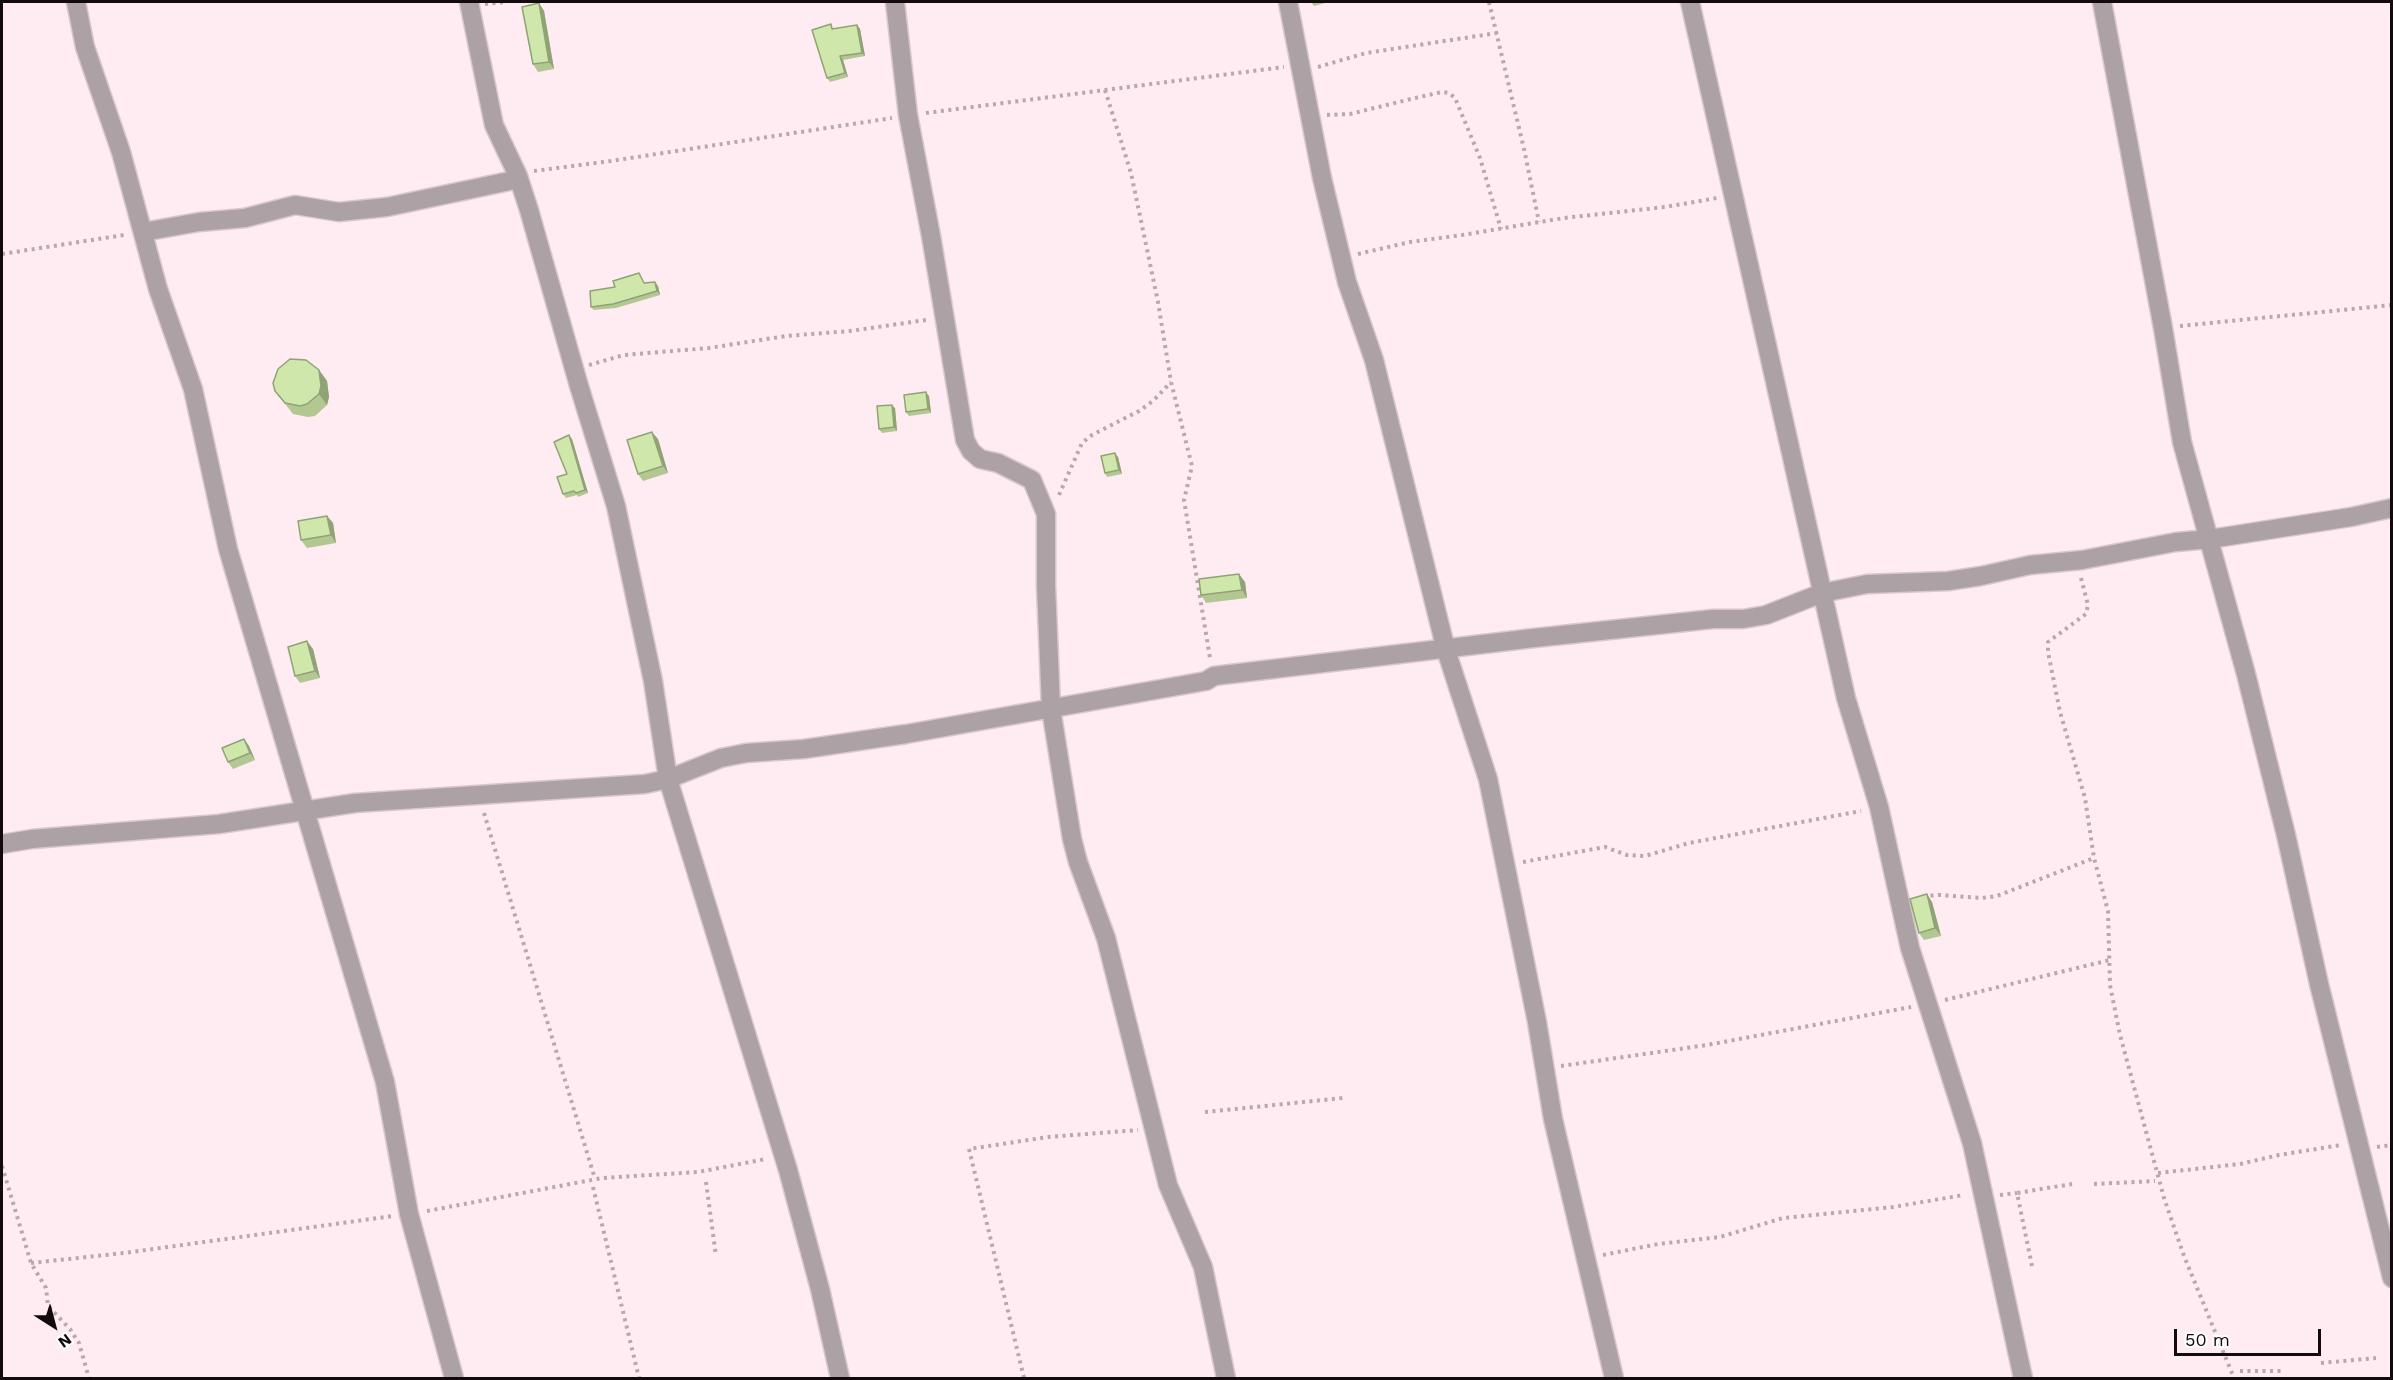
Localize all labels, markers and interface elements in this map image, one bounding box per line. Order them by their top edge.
north arrow [24,1296,84,1356]
scale bar [2177,1317,2324,1355]
text: 50 m [2185,1329,2230,1350]
text: N [54,1330,75,1352]

